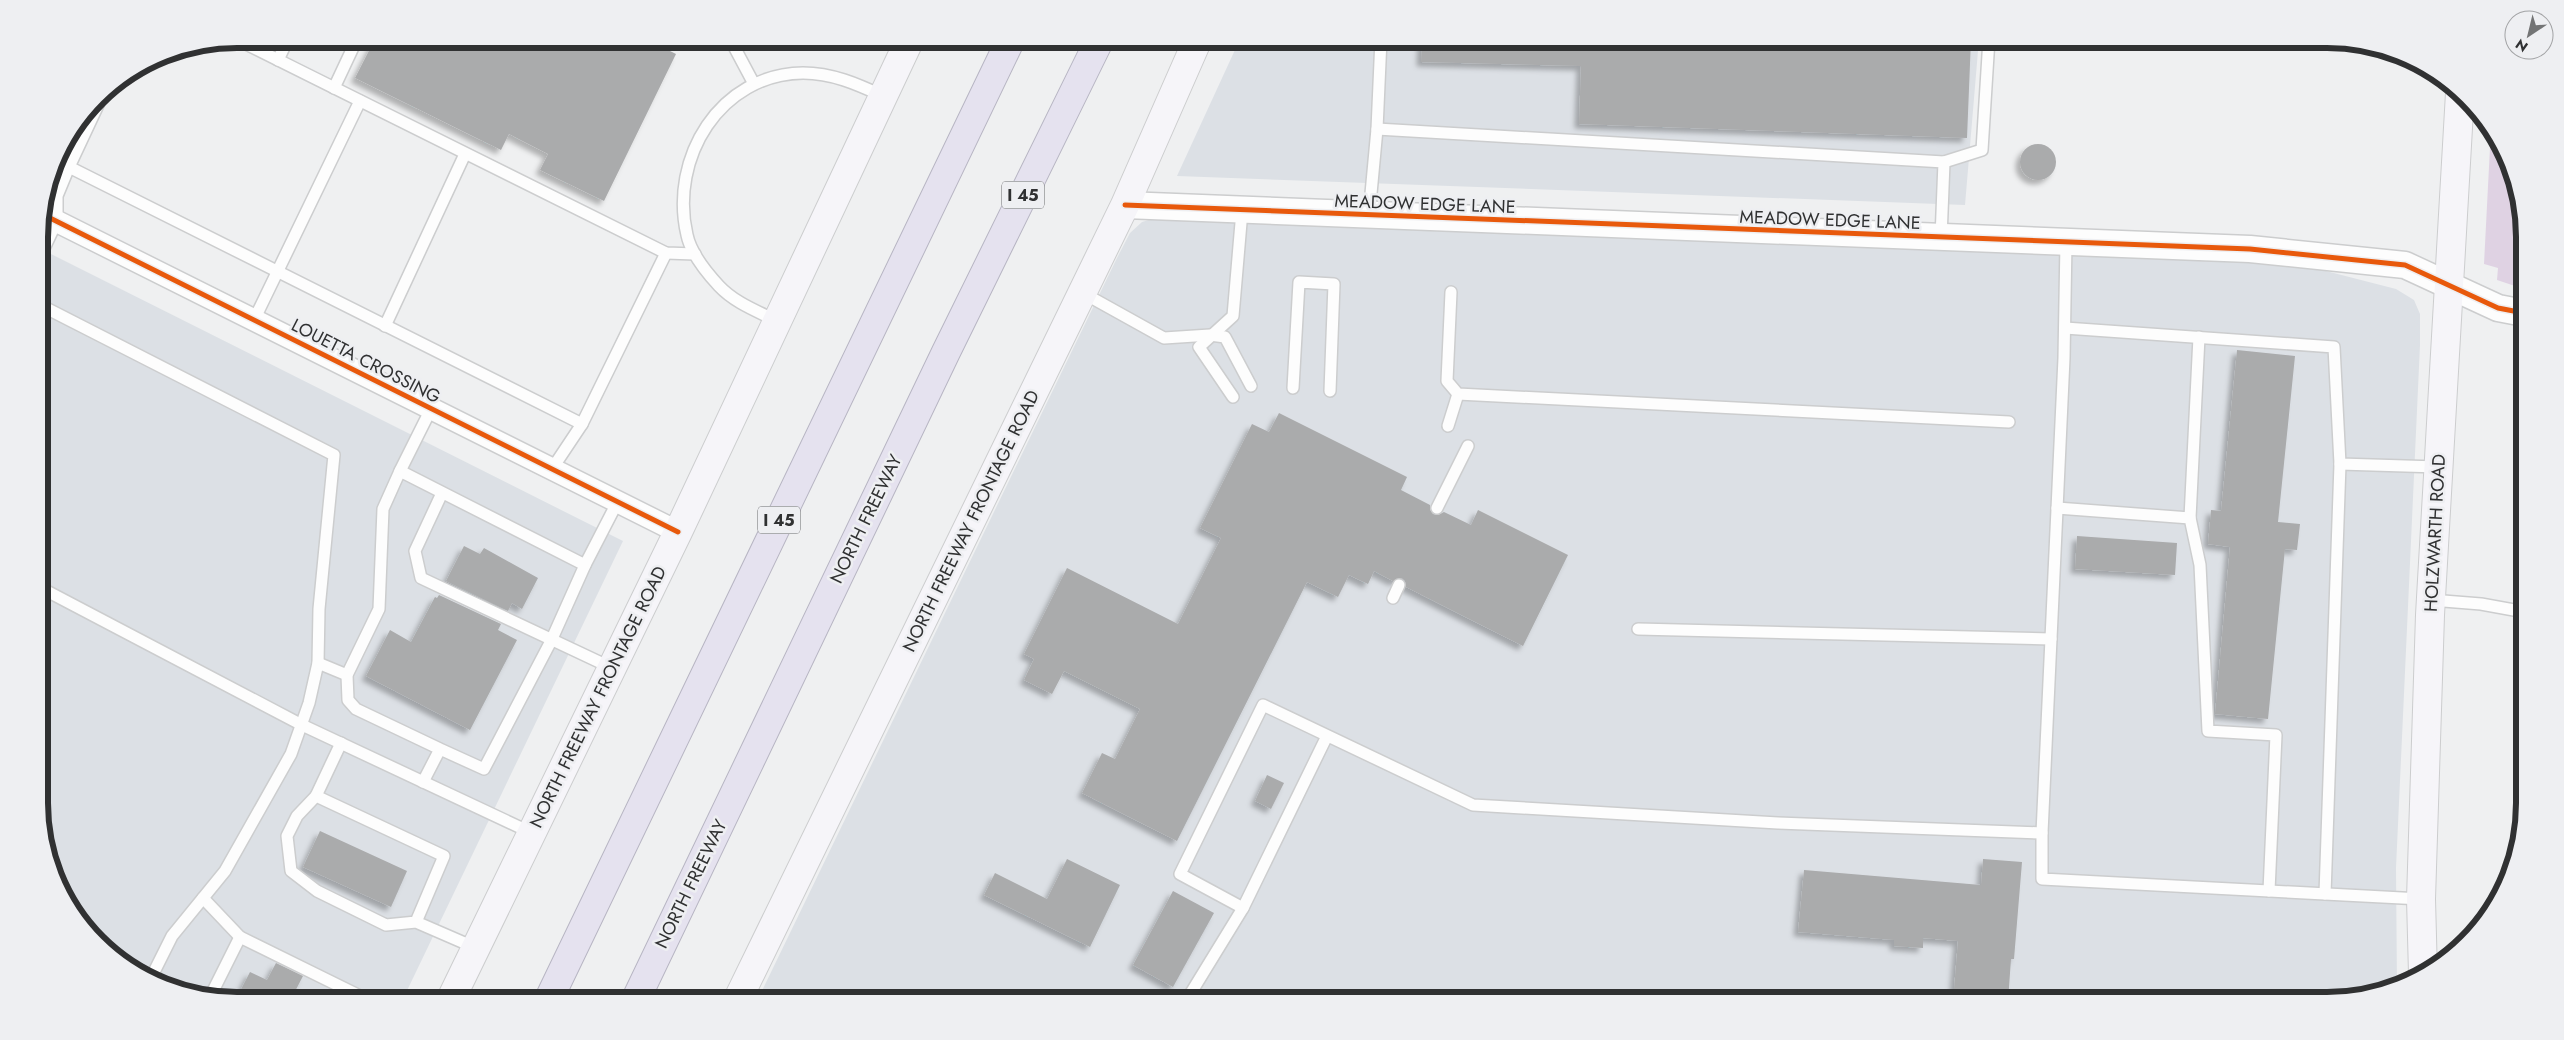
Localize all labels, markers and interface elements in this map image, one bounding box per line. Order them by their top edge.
north arrow [2504,10,2554,60]
text: N [2511,34,2532,57]
road number: I 45 [1002,182,1044,208]
street label: MEADOW EDGE LANE [1334,188,1516,220]
street label: MEADOW EDGE LANE [1739,204,1921,236]
street label: LOUETTA CROSSING [287,312,445,410]
street label: NORTH FREEWAY FRONTAGE ROAD [896,386,1046,656]
street label: NORTH FREEWAY [824,449,909,588]
street label: HOLZWARTH ROAD [2418,453,2452,613]
road number: I 45 [758,506,800,534]
street label: NORTH FREEWAY FRONTAGE ROAD [523,562,673,832]
street label: NORTH FREEWAY [649,814,734,953]

